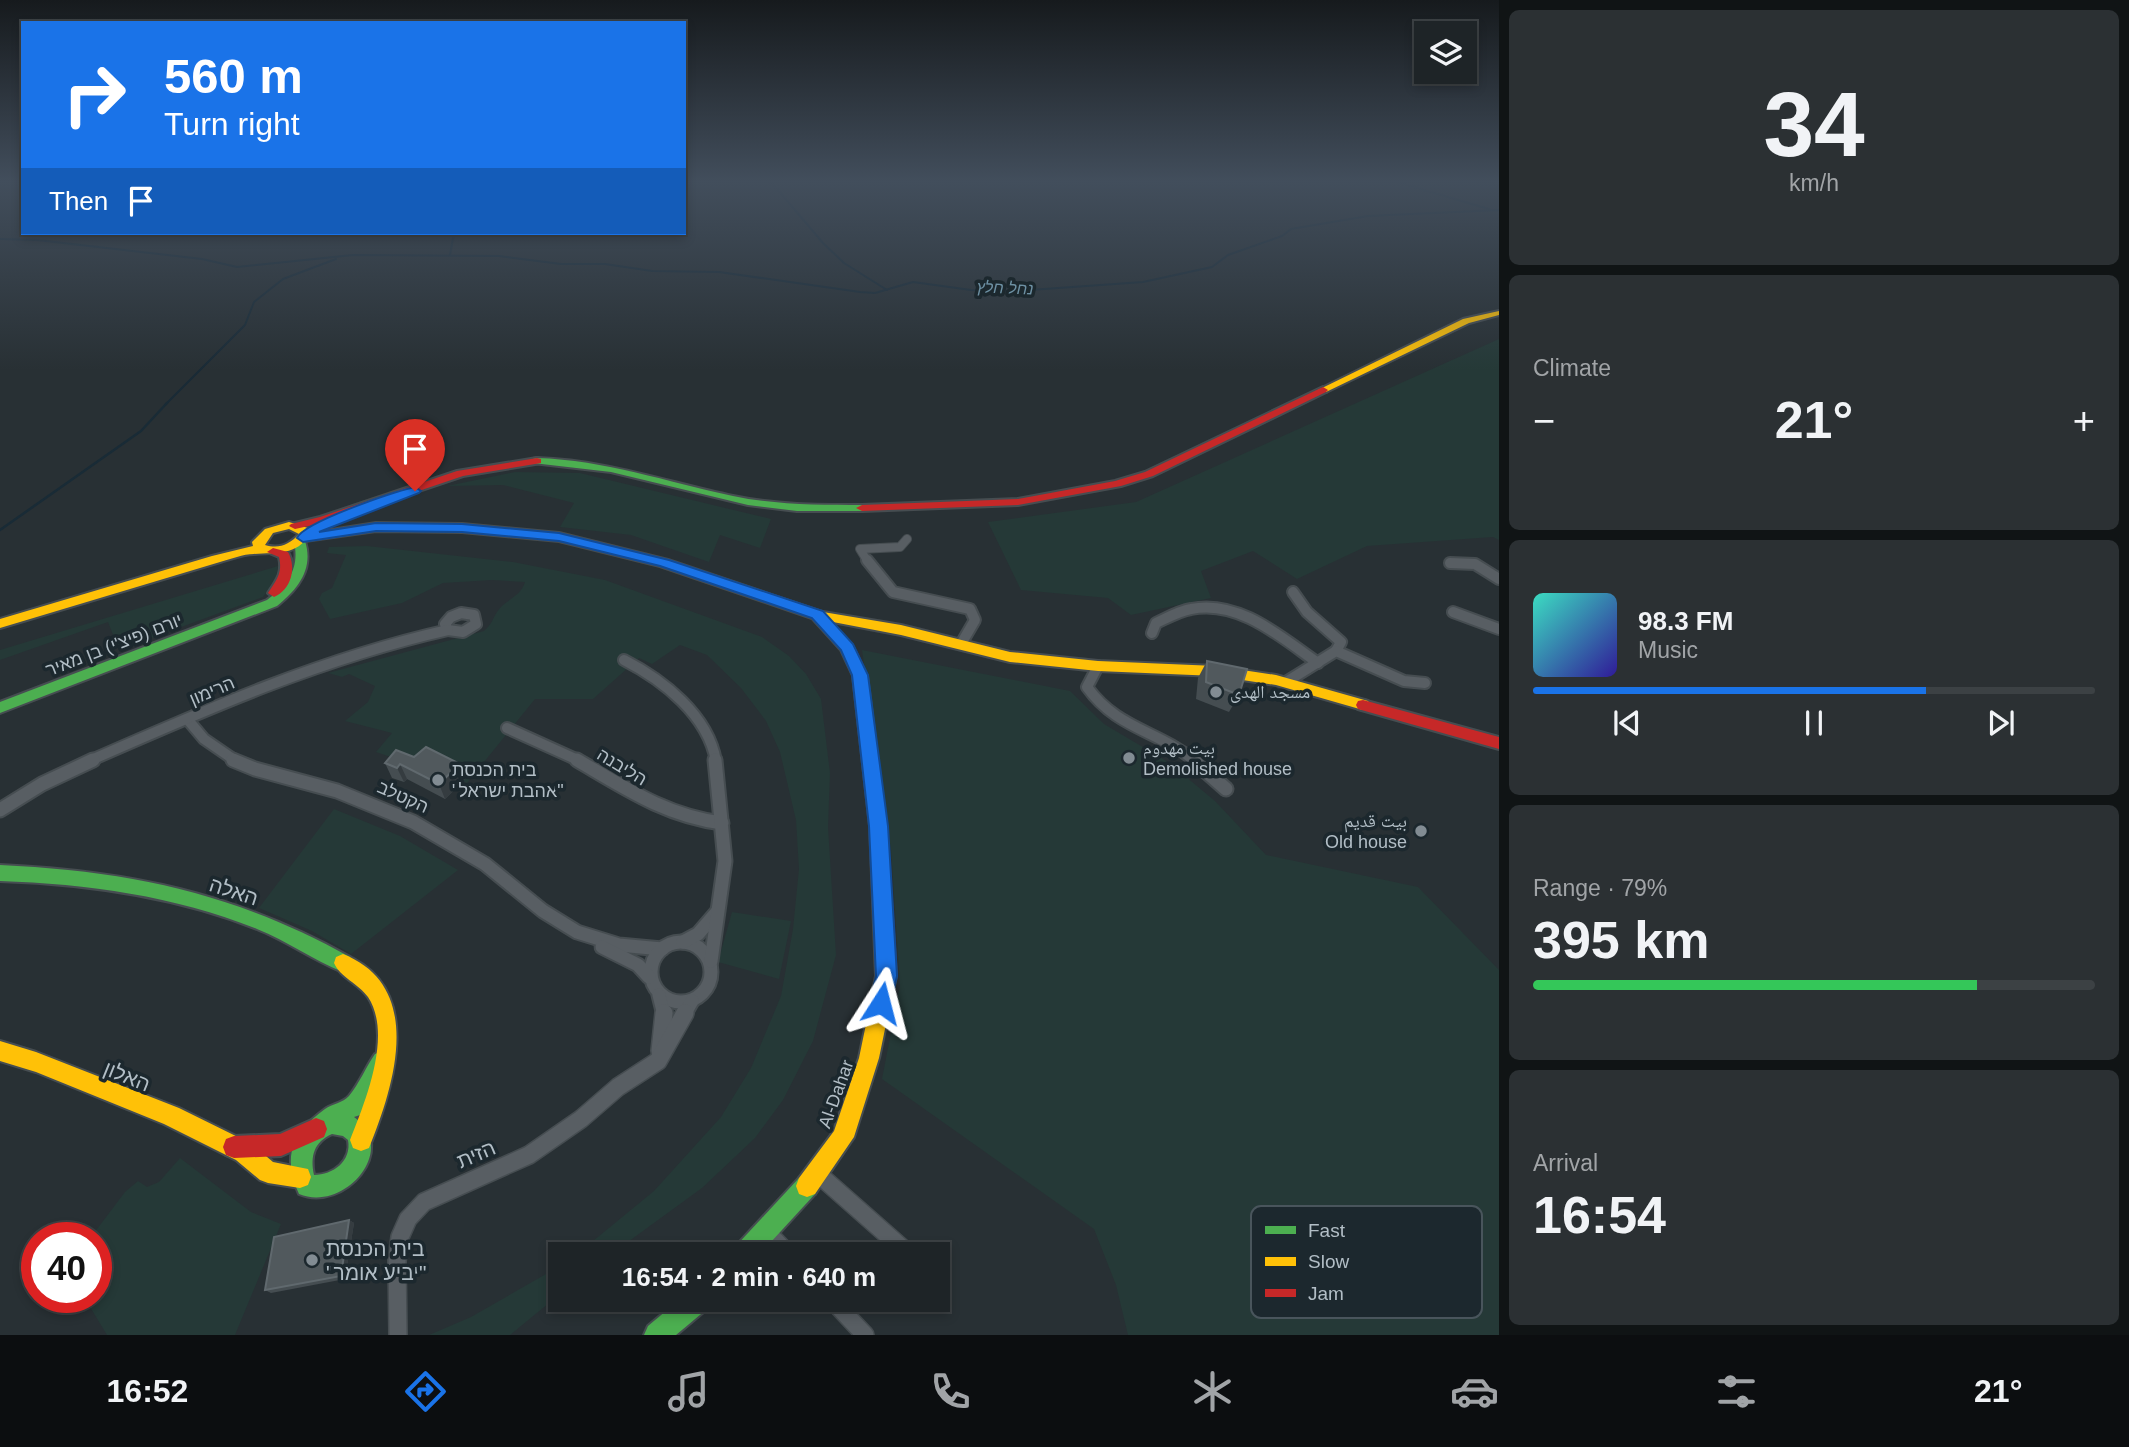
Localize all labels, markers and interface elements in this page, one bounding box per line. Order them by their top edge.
map controls [1414,21,1477,84]
button: layers [1414,21,1477,84]
icon: right [49,49,140,140]
text: 560 m [164,49,303,103]
text: 34 [1763,74,1865,175]
text: Turn right [164,106,300,142]
text: km/h [1789,170,1839,196]
icon: arrive [122,182,160,220]
text: Then [49,186,108,216]
water label: נחל חלץ [976,279,1034,297]
text: Climate [1533,355,1611,381]
text: 21° [1775,391,1853,449]
text: − [1533,400,1555,442]
text: + [2073,400,2095,442]
pin [385,419,445,491]
icon: arrive [396,430,434,468]
text: 98.3 FM [1638,606,1733,636]
street label: יורם (פיצ'י) בן מאיר [43,610,185,680]
text: Music [1638,637,1698,663]
street label: הרימון [186,673,238,709]
place label: مسجد الهدى [1230,682,1310,703]
marker: مسجد الهدى [1208,684,1224,700]
icon: previous [1608,704,1646,742]
icon: pause [1795,704,1833,742]
icon: next [1982,704,2020,742]
place label: بيت مهدوم Demolished house [1143,738,1292,779]
street label: הליבנה [594,744,650,790]
marker: بيت مهدوم Demolished house [1121,750,1137,766]
place label: בית הכנסת "אהבת ישראל" [452,760,564,801]
marker: בית הכנסת "אהבת ישראל" [430,772,446,788]
street label: הקטלב [374,777,432,817]
place label: بيت قديم Old house [1325,811,1407,852]
marker: بيت قديم Old house [1413,823,1429,839]
street label: האלה [207,872,261,910]
text: Range · 79% [1533,875,1667,901]
text: 395 km [1533,911,1709,969]
position arrow [844,966,918,1040]
street label: האלון [100,1056,154,1096]
street label: Al-Dahar [814,1057,858,1131]
street label: הזית [453,1136,499,1172]
text: Arrival [1533,1150,1598,1176]
text: 16:54 [1533,1186,1666,1244]
legend [1251,1206,1482,1318]
text: Fast [1308,1220,1346,1241]
speed limit sign: 40 [21,1222,112,1313]
place label: בית הכנסת "יביע אומר" [326,1237,426,1284]
text: Slow [1308,1251,1349,1272]
marker: בית הכנסת "יביע אומר" [304,1252,320,1268]
text: 16:54 · 2 min · 640 m [622,1262,876,1292]
text: Jam [1308,1283,1344,1304]
icon: directions [401,1367,450,1416]
icon: music [664,1367,713,1416]
icon: phone [926,1367,975,1416]
icon: climate [1188,1367,1237,1416]
icon: car [1450,1367,1499,1416]
icon: filters [1712,1367,1761,1416]
text: 16:52 [107,1373,188,1409]
text: 21° [1974,1373,2022,1409]

